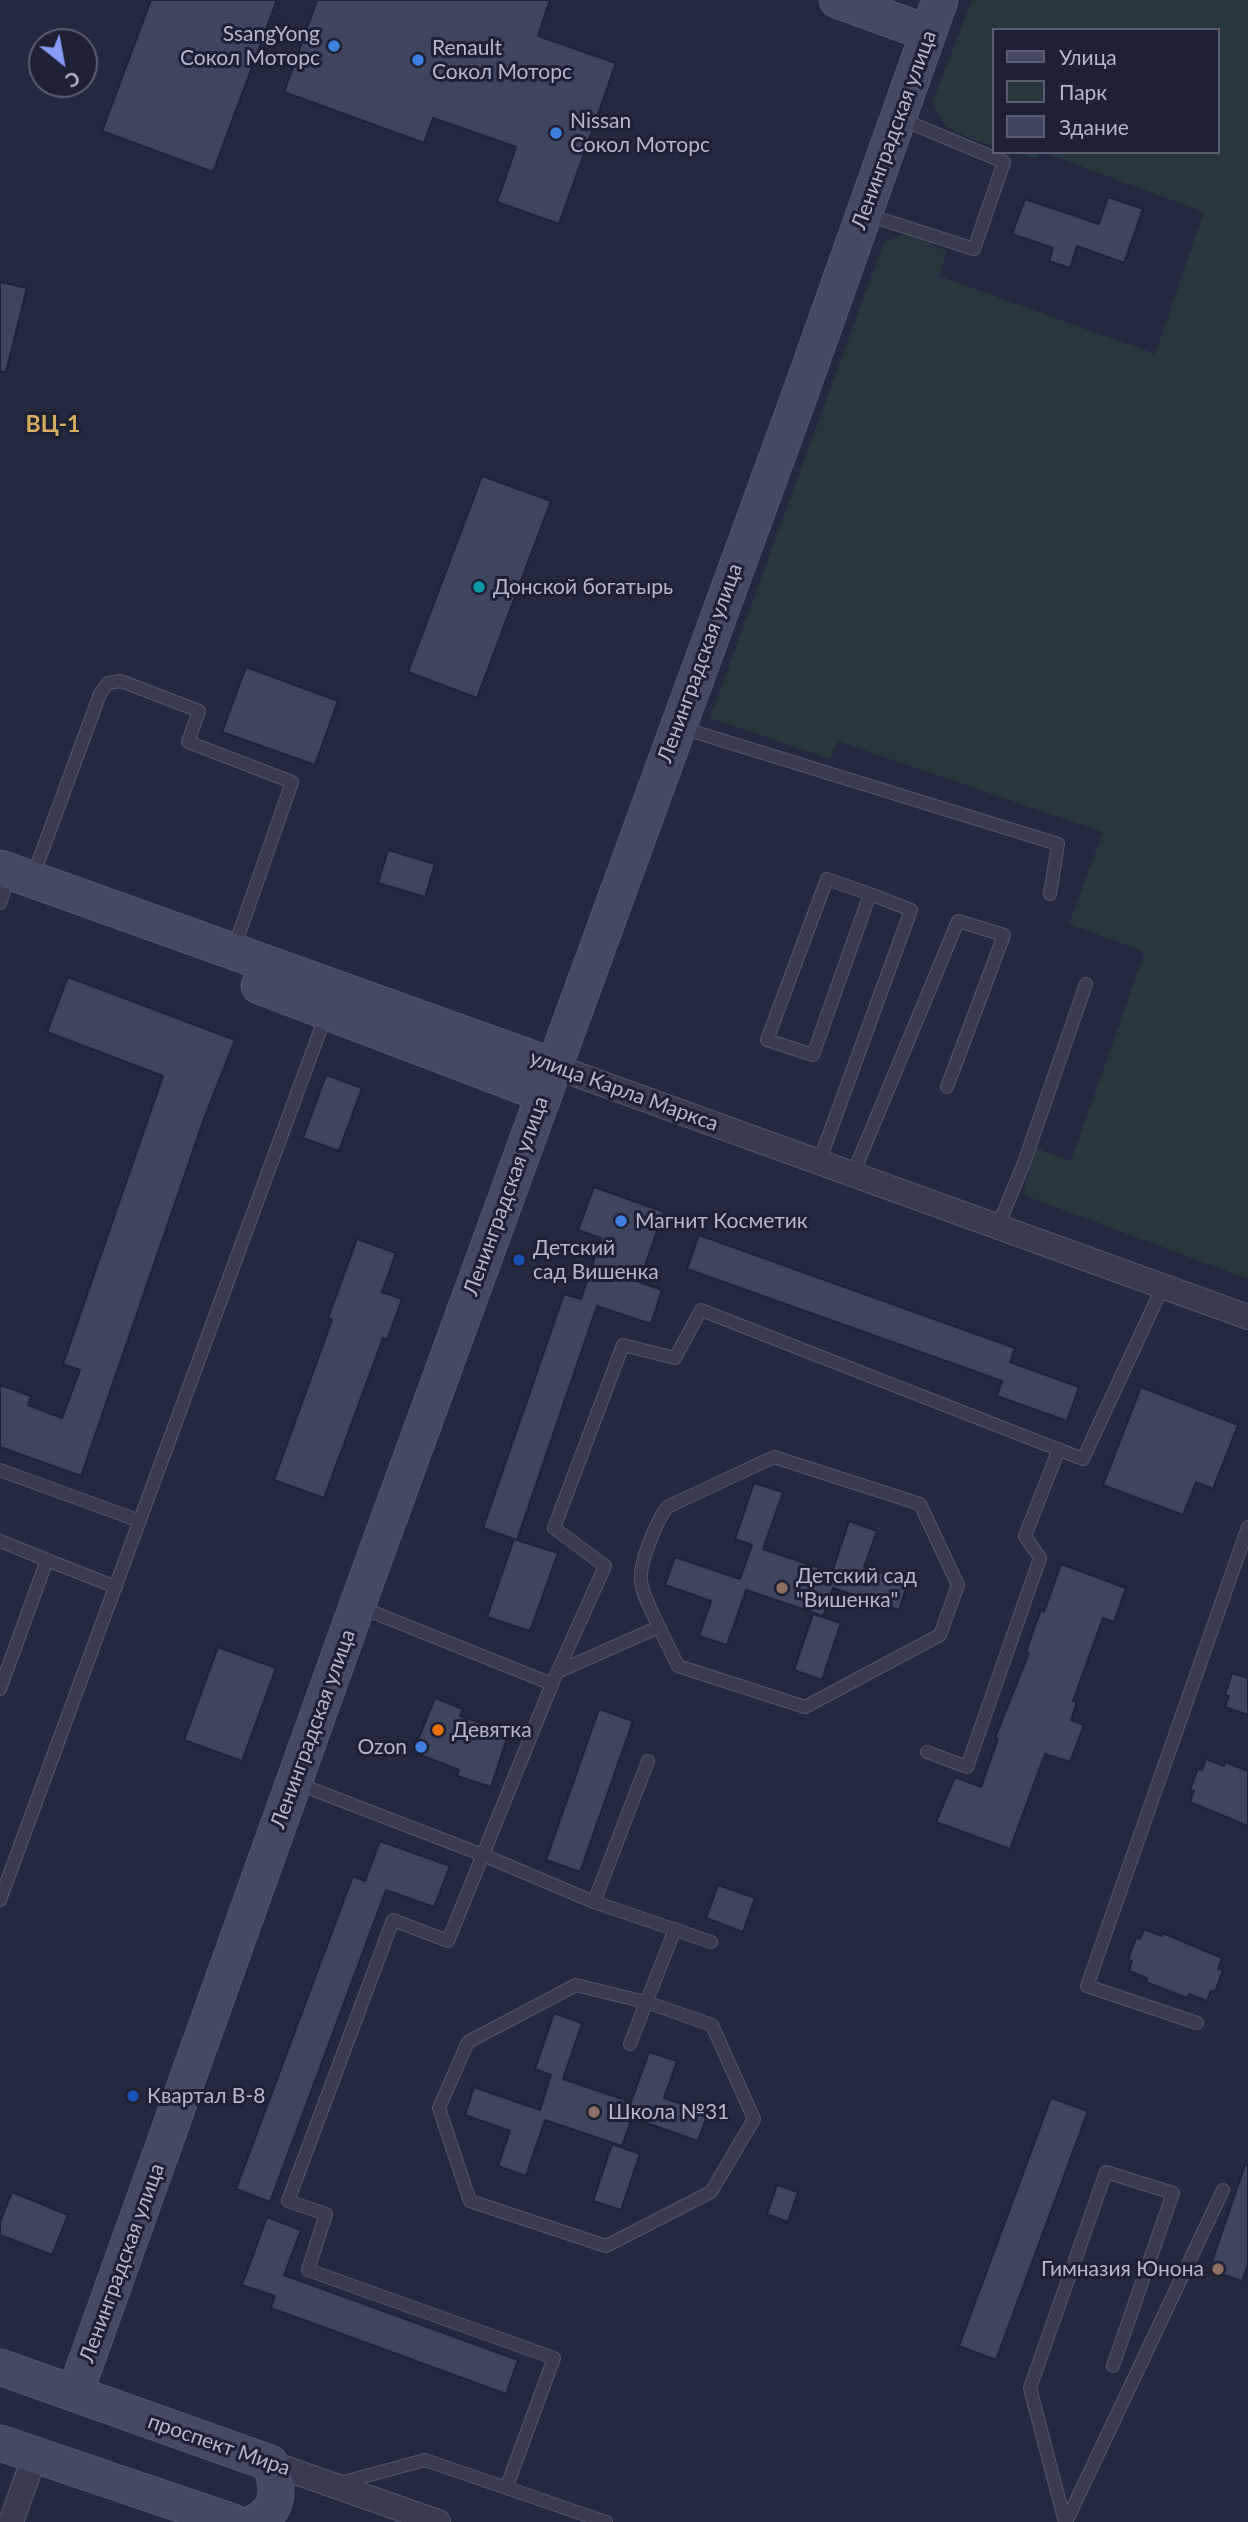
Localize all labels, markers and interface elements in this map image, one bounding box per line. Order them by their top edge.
place label: SsangYong Сокол Моторс [180,21,320,71]
street label: Ленинградская улица [846,27,942,233]
north arrow [28,28,98,98]
legend [992,28,1220,154]
place label: Renault Сокол Моторс [432,35,572,85]
marker: SsangYong Сокол Моторс [326,38,342,54]
text: Улица [1059,44,1117,69]
marker: Renault Сокол Моторс [410,52,426,68]
text: С [62,67,84,93]
text: Парк [1059,79,1107,104]
place label: Nissan Сокол Моторс [570,108,710,158]
text: Здание [1059,114,1129,139]
marker: Nissan Сокол Моторс [548,125,564,141]
district label: ВЦ-1 [26,411,80,439]
street label: Ленинградская улица [652,560,748,766]
place label: Донской богатырь [493,574,673,600]
marker: Донской богатырь [471,579,487,595]
street label: улица Карла Маркса [526,1045,722,1137]
street label: Ленинградская улица [458,1093,554,1299]
place label: Магнит Косметик [635,1208,808,1234]
marker: Магнит Косметик [613,1213,629,1229]
place label: Детский сад Вишенка [533,1235,659,1285]
marker: Детский сад Вишенка [511,1252,527,1268]
place label: Детский сад "Вишенка" [796,1563,917,1613]
marker: Детский сад "Вишенка" [774,1580,790,1596]
street label: Ленинградская улица [265,1626,361,1832]
place label: Девятка [452,1717,532,1743]
marker: Девятка [430,1722,446,1738]
place label: Ozon [358,1734,407,1760]
marker: Ozon [413,1739,429,1755]
place label: Квартал В-8 [147,2083,265,2109]
marker: Квартал В-8 [125,2088,141,2104]
place label: Школа №31 [608,2099,729,2125]
marker: Школа №31 [586,2104,602,2120]
street label: Ленинградская улица [74,2160,170,2366]
place label: Гимназия Юнона [1041,2256,1204,2282]
marker: Гимназия Юнона [1210,2261,1226,2277]
street label: проспект Мира [144,2409,294,2481]

